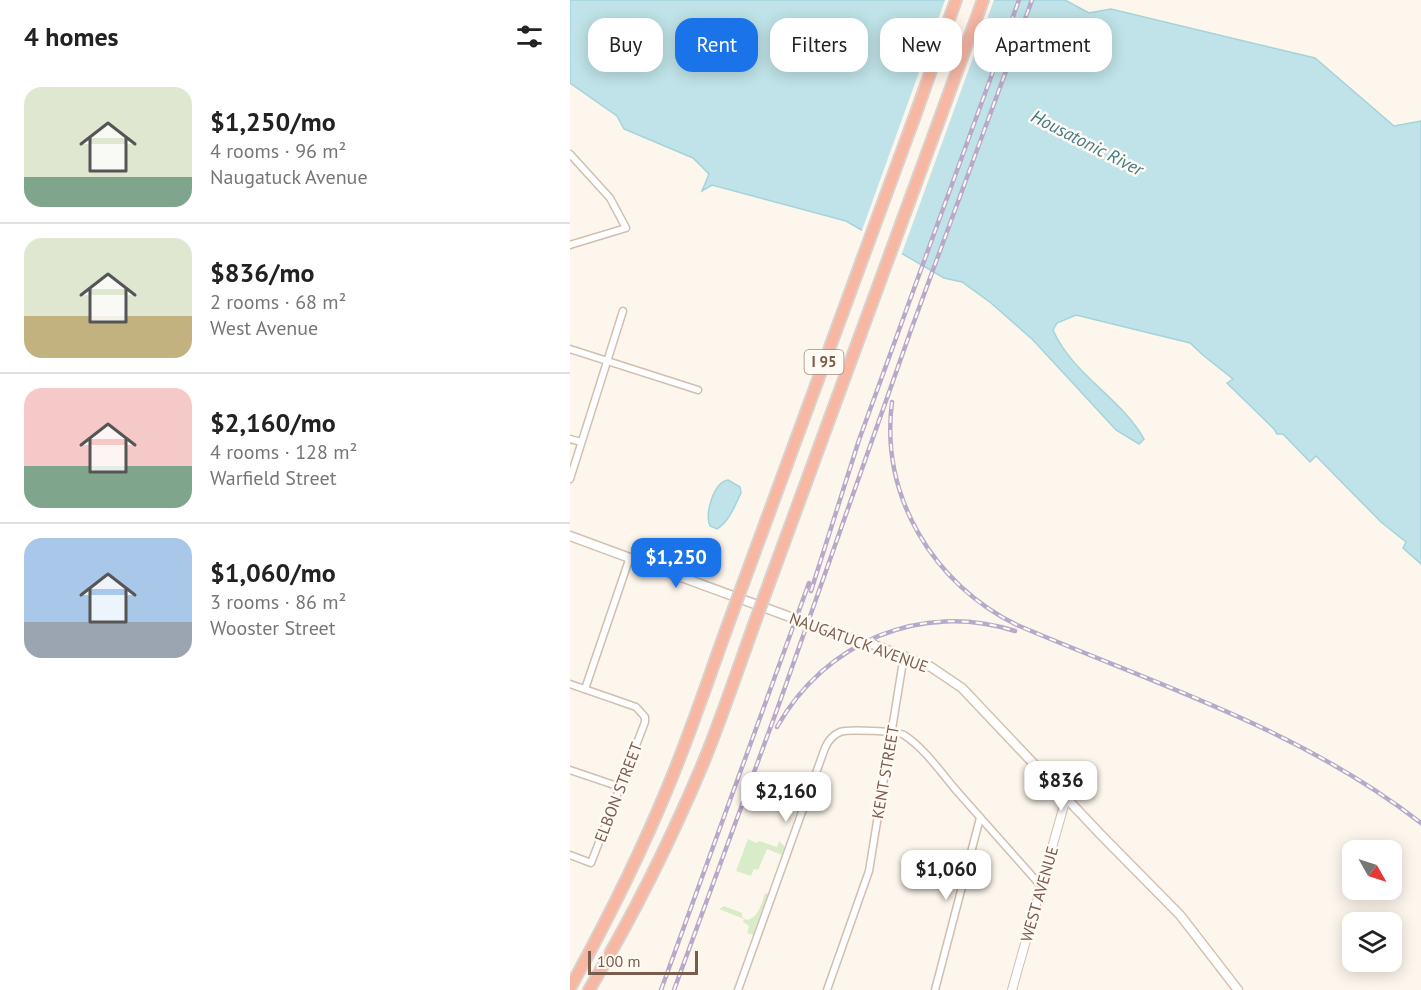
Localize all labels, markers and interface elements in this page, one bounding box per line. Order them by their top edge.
chip: Buy [588,18,663,72]
chip: Rent [675,18,758,72]
chip: Filters [770,18,868,72]
chip: New [880,18,962,72]
chip: Apartment [974,18,1112,72]
text: 4 homes [24,20,119,53]
icon: filters [513,20,546,53]
water label: Housatonic River [1027,104,1148,181]
text: $1,250/mo [210,105,336,138]
icon: home [72,111,144,183]
text: 4 rooms · 96 m² [210,138,346,164]
text: Naugatuck Avenue [210,164,368,190]
text: $836/mo [210,256,314,289]
icon: home [72,262,144,334]
text: 2 rooms · 68 m² [210,289,346,315]
text: West Avenue [210,315,318,341]
road number: I 95 [804,350,844,374]
text: $2,160/mo [210,406,336,439]
icon: home [72,412,144,484]
text: 4 rooms · 128 m² [210,439,357,465]
text: Warfield Street [210,465,336,491]
pin: $1,250 [627,538,725,589]
text: $1,250 [645,544,707,570]
text: $1,060/mo [210,556,336,589]
icon: home [72,562,144,634]
text: 3 rooms · 86 m² [210,589,346,615]
street label: NAUGATUCK AVENUE [787,608,931,676]
text: Wooster Street [210,615,336,641]
street label: KENT STREET [867,724,903,820]
street label: ELBON STREET [590,739,646,845]
pin: $836 [1025,761,1097,812]
text: $836 [1038,767,1084,793]
pin: $2,160 [737,772,835,823]
text: $2,160 [755,778,817,804]
north arrow [1342,840,1402,900]
map controls [1342,840,1402,972]
street label: WEST AVENUE [1016,844,1062,944]
pin: $1,060 [897,850,995,901]
text: $1,060 [915,856,977,882]
button: layers [1342,912,1402,972]
scale bar [588,948,698,976]
text: 100 m [597,951,640,971]

